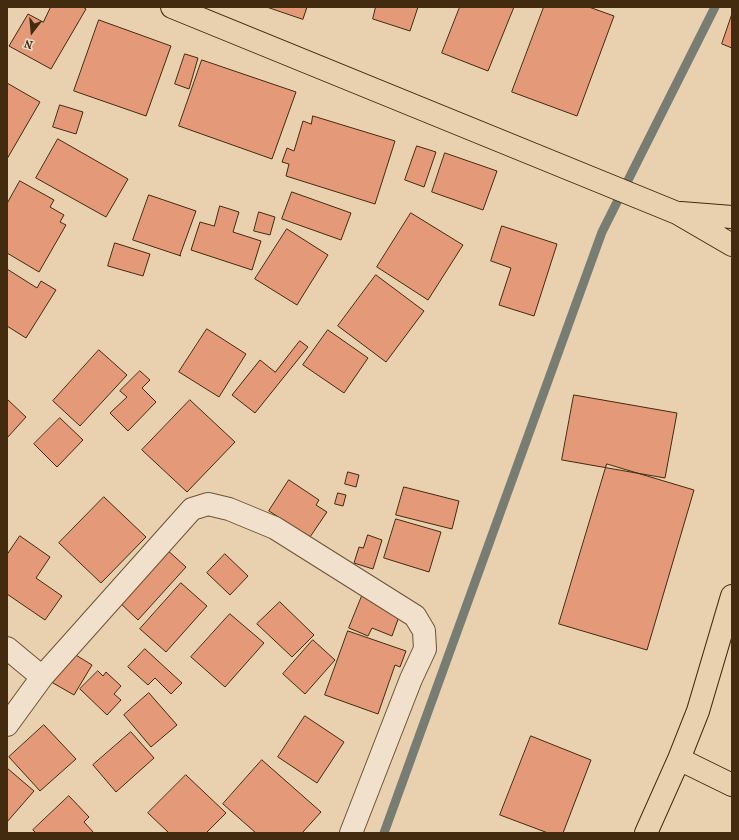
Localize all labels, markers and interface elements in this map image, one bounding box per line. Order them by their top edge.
north arrow [12,12,52,52]
text: N [23,37,34,51]

